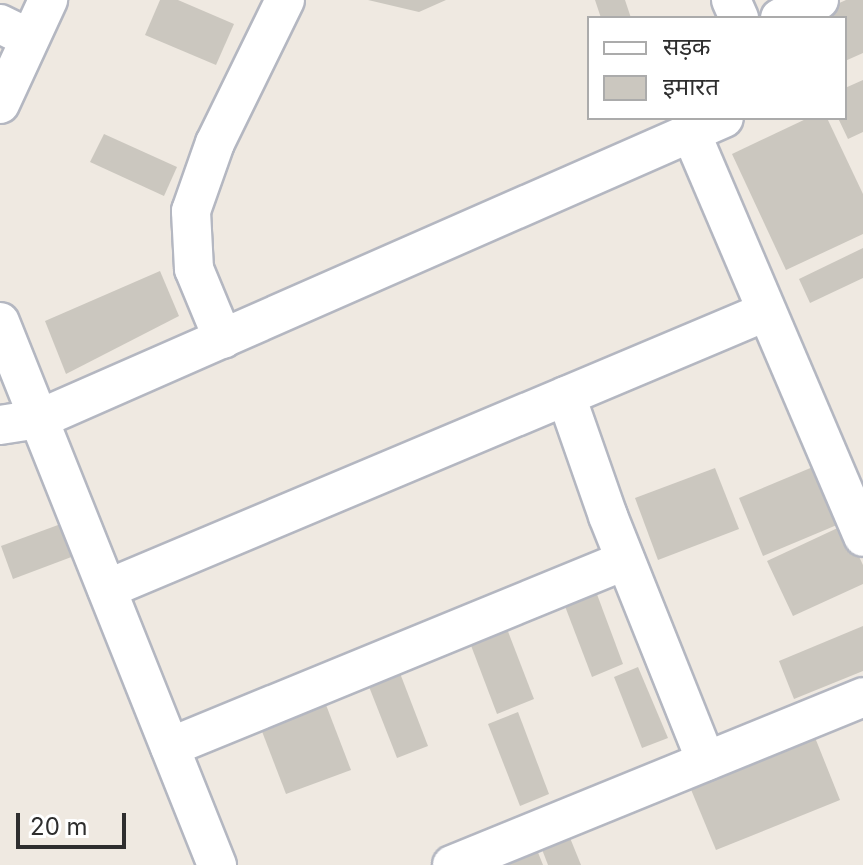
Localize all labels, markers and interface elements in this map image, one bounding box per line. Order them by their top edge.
legend [587,16,847,120]
text: सड़क [663,32,711,61]
text: इमारत [663,72,719,101]
scale bar [20,797,130,847]
text: 20 m [30,812,88,841]

